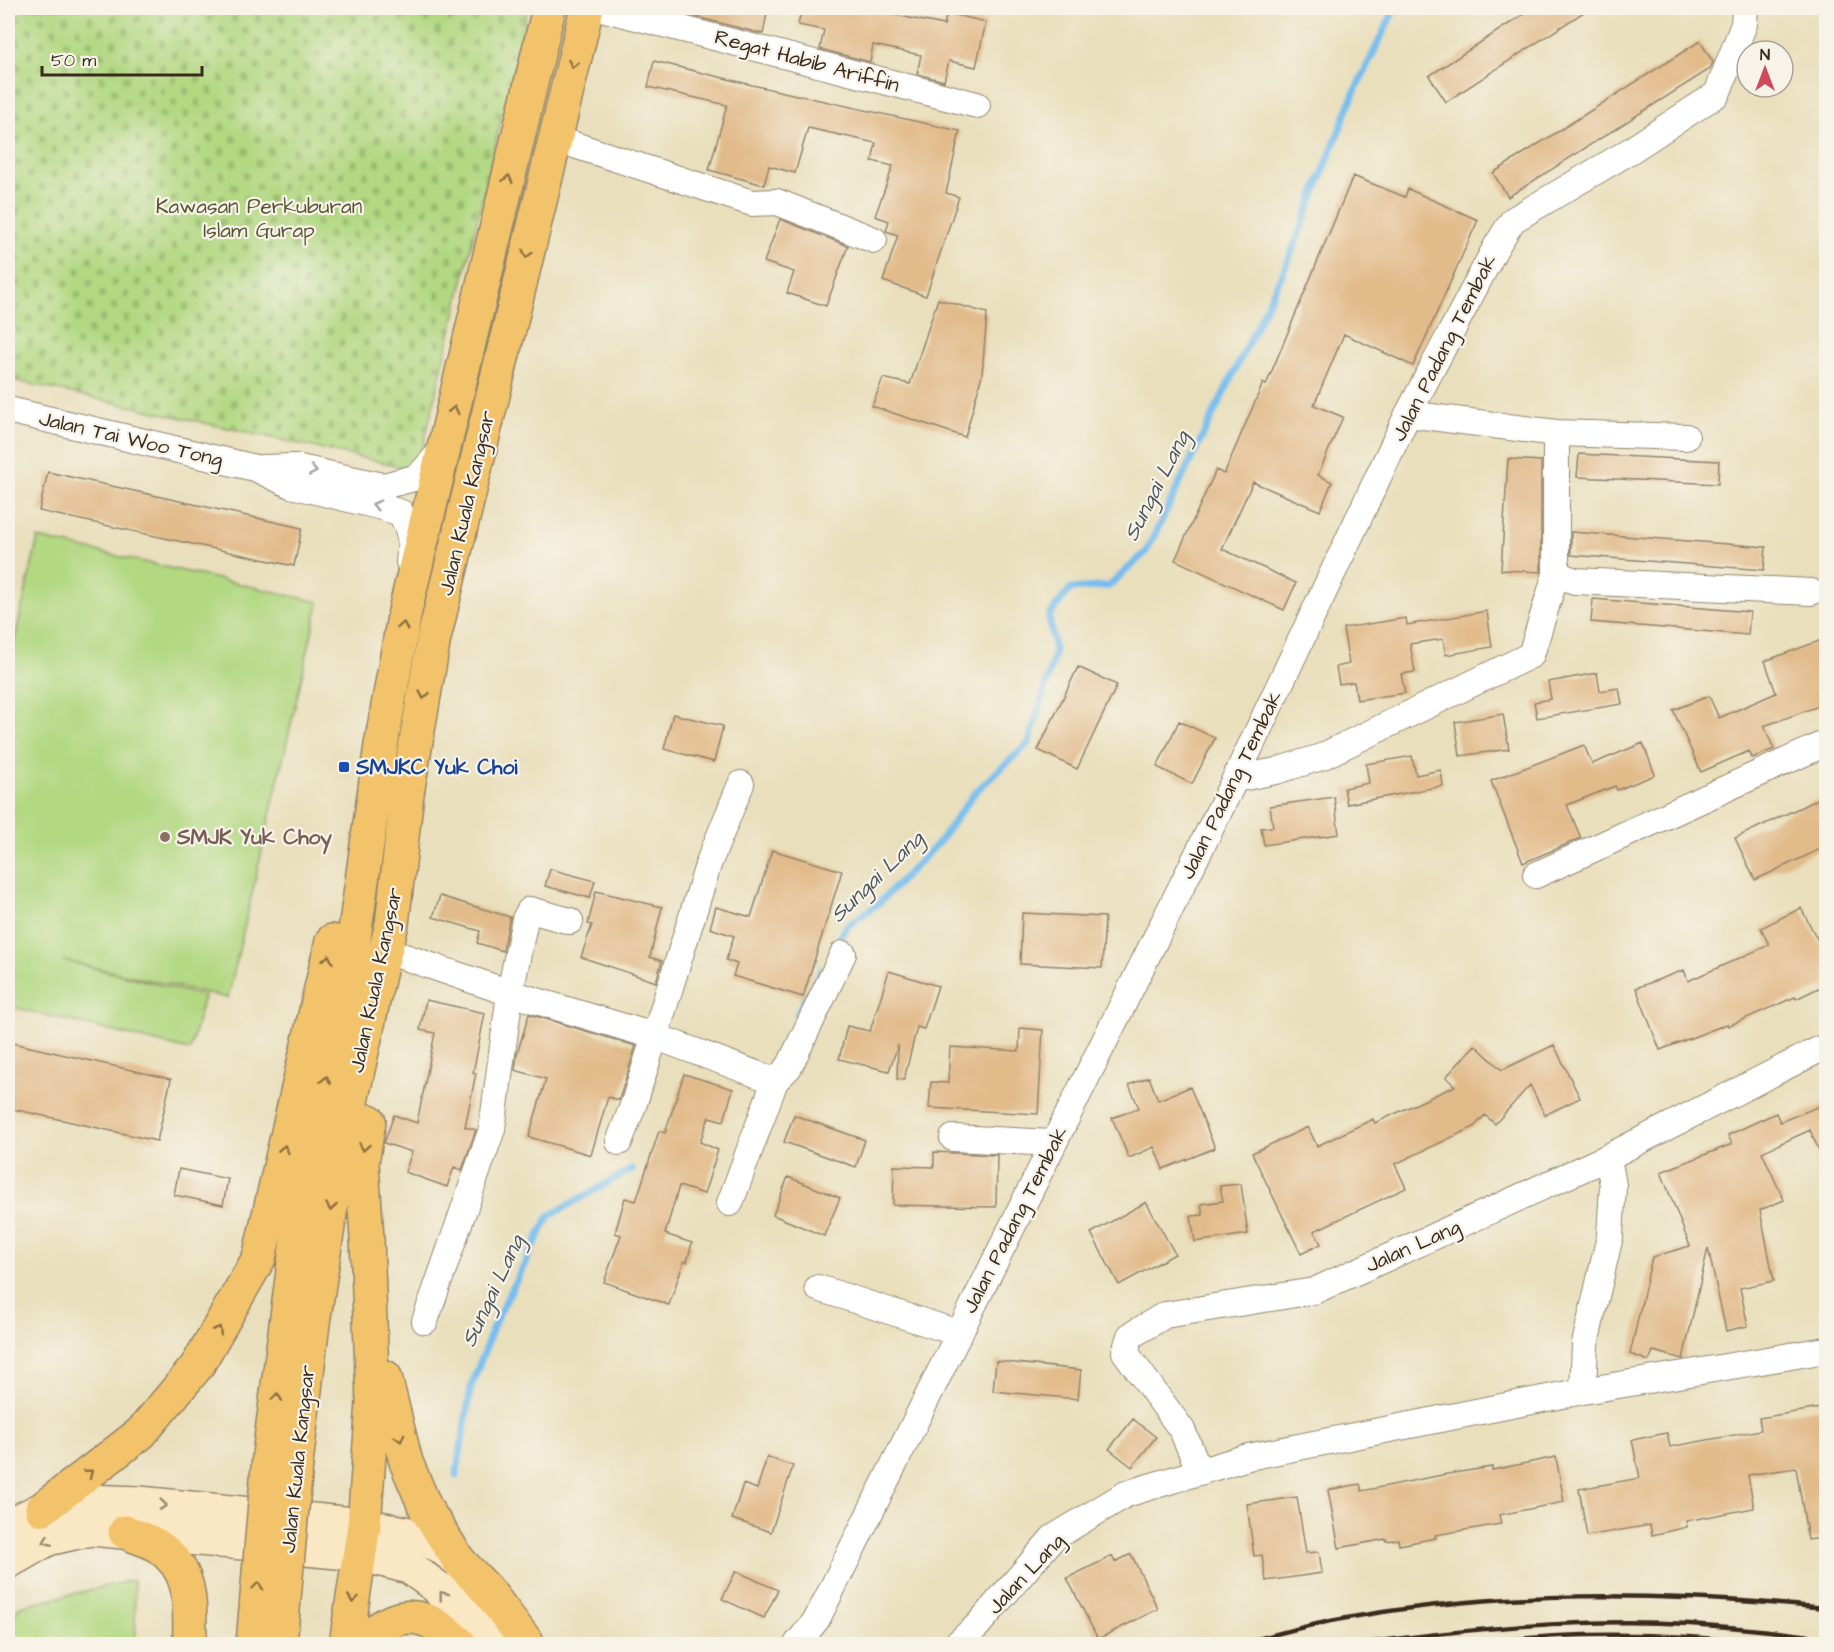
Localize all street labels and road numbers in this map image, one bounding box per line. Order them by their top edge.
street label: Regat Habib Ariffin [711,22,903,102]
street label: Jalan Padang Tembak [1384,249,1506,447]
street label: Jalan Tai Woo Tong [36,404,226,476]
street label: Jalan Kuala Kangsar [432,407,504,599]
street label: Jalan Padang Tembak [1173,686,1291,885]
street label: Jalan Kuala Kangsar [342,884,412,1076]
street label: Jalan Padang Tembak [955,1121,1077,1319]
street label: Jalan Lang [1361,1212,1466,1282]
street label: Jalan Kuala Kangsar [274,1363,324,1555]
street label: Jalan Lang [981,1527,1073,1622]

